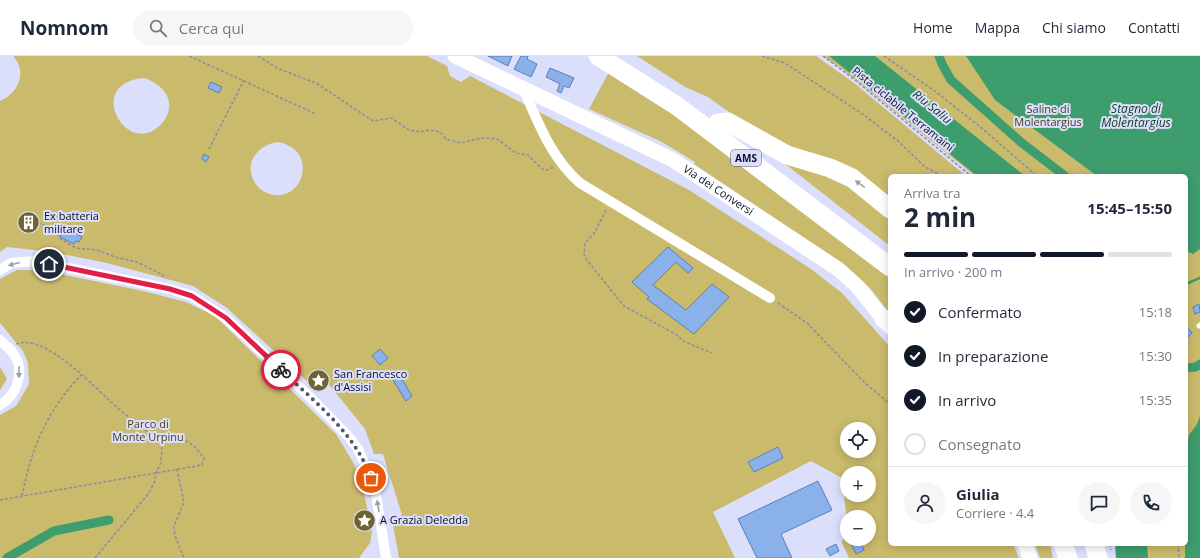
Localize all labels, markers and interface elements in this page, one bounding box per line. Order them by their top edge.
search box [133,10,413,46]
text: Nomnom [20,15,109,41]
icon: search [147,17,169,39]
text: Cerca qui [179,18,244,38]
text: Home [913,18,953,37]
text: Mappa [975,18,1020,37]
text: Chi siamo [1042,18,1106,37]
text: Contatti [1128,18,1180,37]
street label: Pista ciclabile Terramaini [849,63,957,154]
water label: Riu Saliu [909,86,955,128]
water label: Stagno di Molentargius [1101,100,1171,131]
park label: Saline di Molentargius [1014,101,1082,129]
road number: AMS [731,150,761,166]
street label: Via dei Conversi [681,161,757,218]
one-way arrow [855,180,866,188]
text: Arriva tra [904,184,960,202]
text: 15:45–15:50 [1087,198,1172,218]
text: 2 min [904,199,976,235]
place label: Ex batteria militare [44,208,99,236]
building icon: Ex batteria militare [16,209,42,235]
pin [32,247,66,281]
icon: home [38,253,60,275]
one-way arrow [7,261,19,267]
text: In arrivo · 200 m [904,263,1002,281]
icon: check [904,301,926,323]
text: Confermato [938,302,1022,322]
text: 15:18 [1139,303,1172,321]
icon: check [904,345,926,367]
text: In preparazione [938,346,1048,366]
text: 15:30 [1139,347,1172,365]
courier [261,350,301,390]
icon: bike [270,359,292,381]
one-way arrow [16,366,22,379]
place label: San Francesco d'Assisi [334,366,408,394]
place icon: San Francesco d'Assisi [306,367,332,393]
icon: check [904,389,926,411]
text: In arrivo [938,390,996,410]
text: 15:35 [1139,391,1172,409]
park label: Parco di Monte Urpinu [112,416,184,444]
map controls [840,422,876,546]
button: locate [840,422,876,458]
text: Consegnato [938,434,1021,454]
pin [354,461,388,495]
button: + [840,466,876,502]
icon: bag [360,467,382,489]
button: person [904,482,946,524]
button: chat [1078,482,1120,524]
button: phone [1130,482,1172,524]
text: Giulia [956,484,1000,504]
one-way arrow [374,500,380,512]
text: Corriere · 4.4 [956,504,1034,522]
place icon: A Grazia Deledda [352,507,378,533]
button: − [840,510,876,546]
place label: A Grazia Deledda [380,512,468,527]

